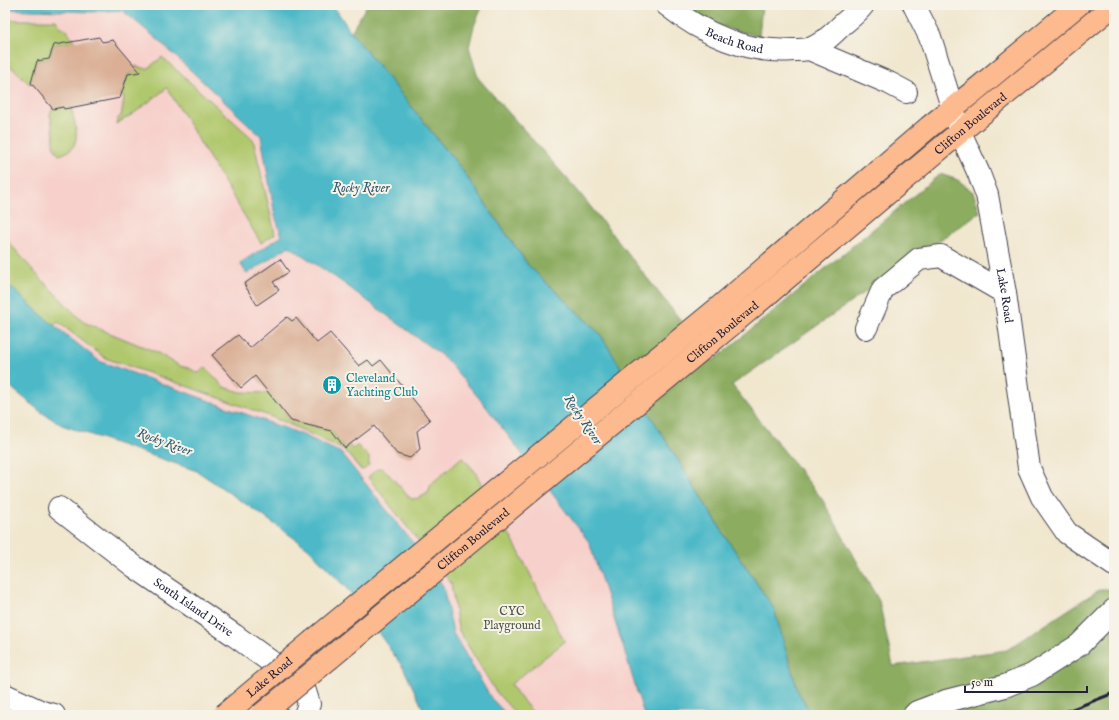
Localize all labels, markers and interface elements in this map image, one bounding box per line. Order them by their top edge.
street label: Beach Road [703,24,765,57]
street label: Clifton Boulevard [931,89,1010,158]
water label: Rocky River [333,180,390,197]
street label: Lake Road [993,267,1016,324]
street label: Clifton Boulevard [683,298,762,367]
place label: Cleveland Yachting Club [346,371,418,400]
building icon: Cleveland Yachting Club [321,374,343,396]
water label: Rocky River [560,391,606,449]
water label: Rocky River [135,425,195,460]
street label: Clifton Boulevard [434,505,513,574]
street label: South Island Drive [150,575,236,640]
park label: CYC Playground [483,604,541,633]
street label: Lake Road [244,654,296,701]
scale bar [965,668,1087,694]
text: 50 m [971,675,993,690]

